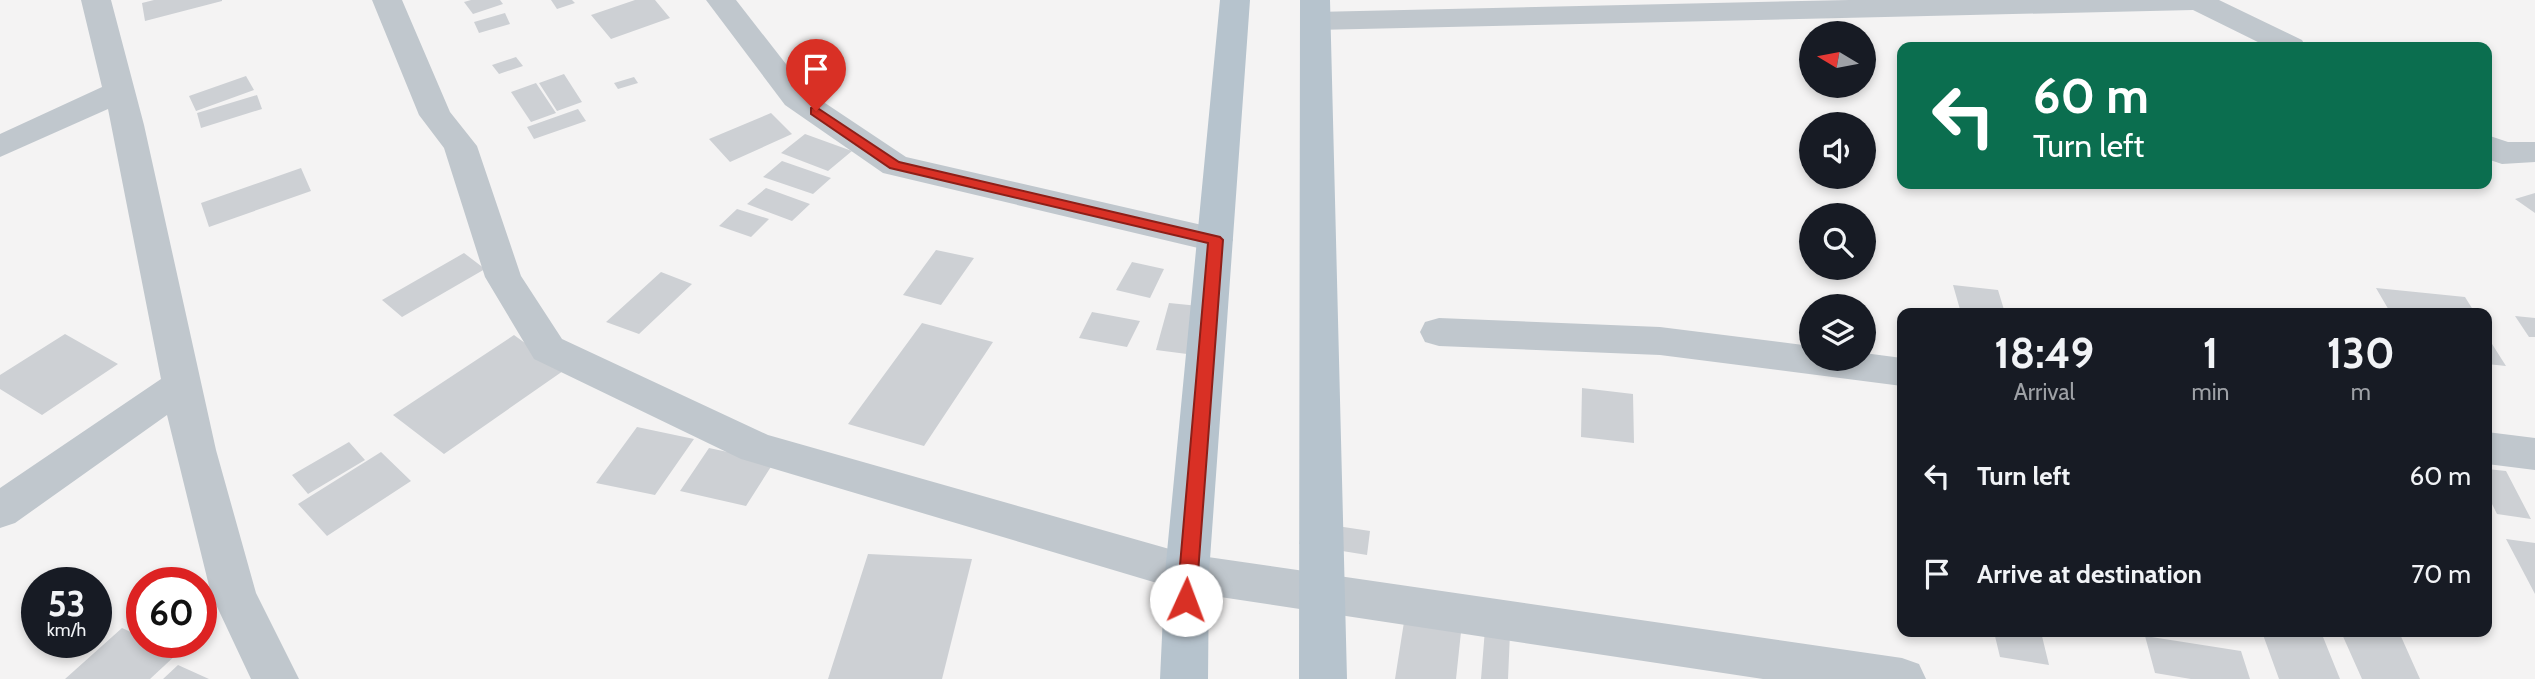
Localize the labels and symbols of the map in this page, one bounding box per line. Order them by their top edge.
north arrow [1799,21,1876,98]
pin [786,39,846,111]
position arrow [1149,563,1223,637]
speed limit sign: 60 [126,567,217,658]

